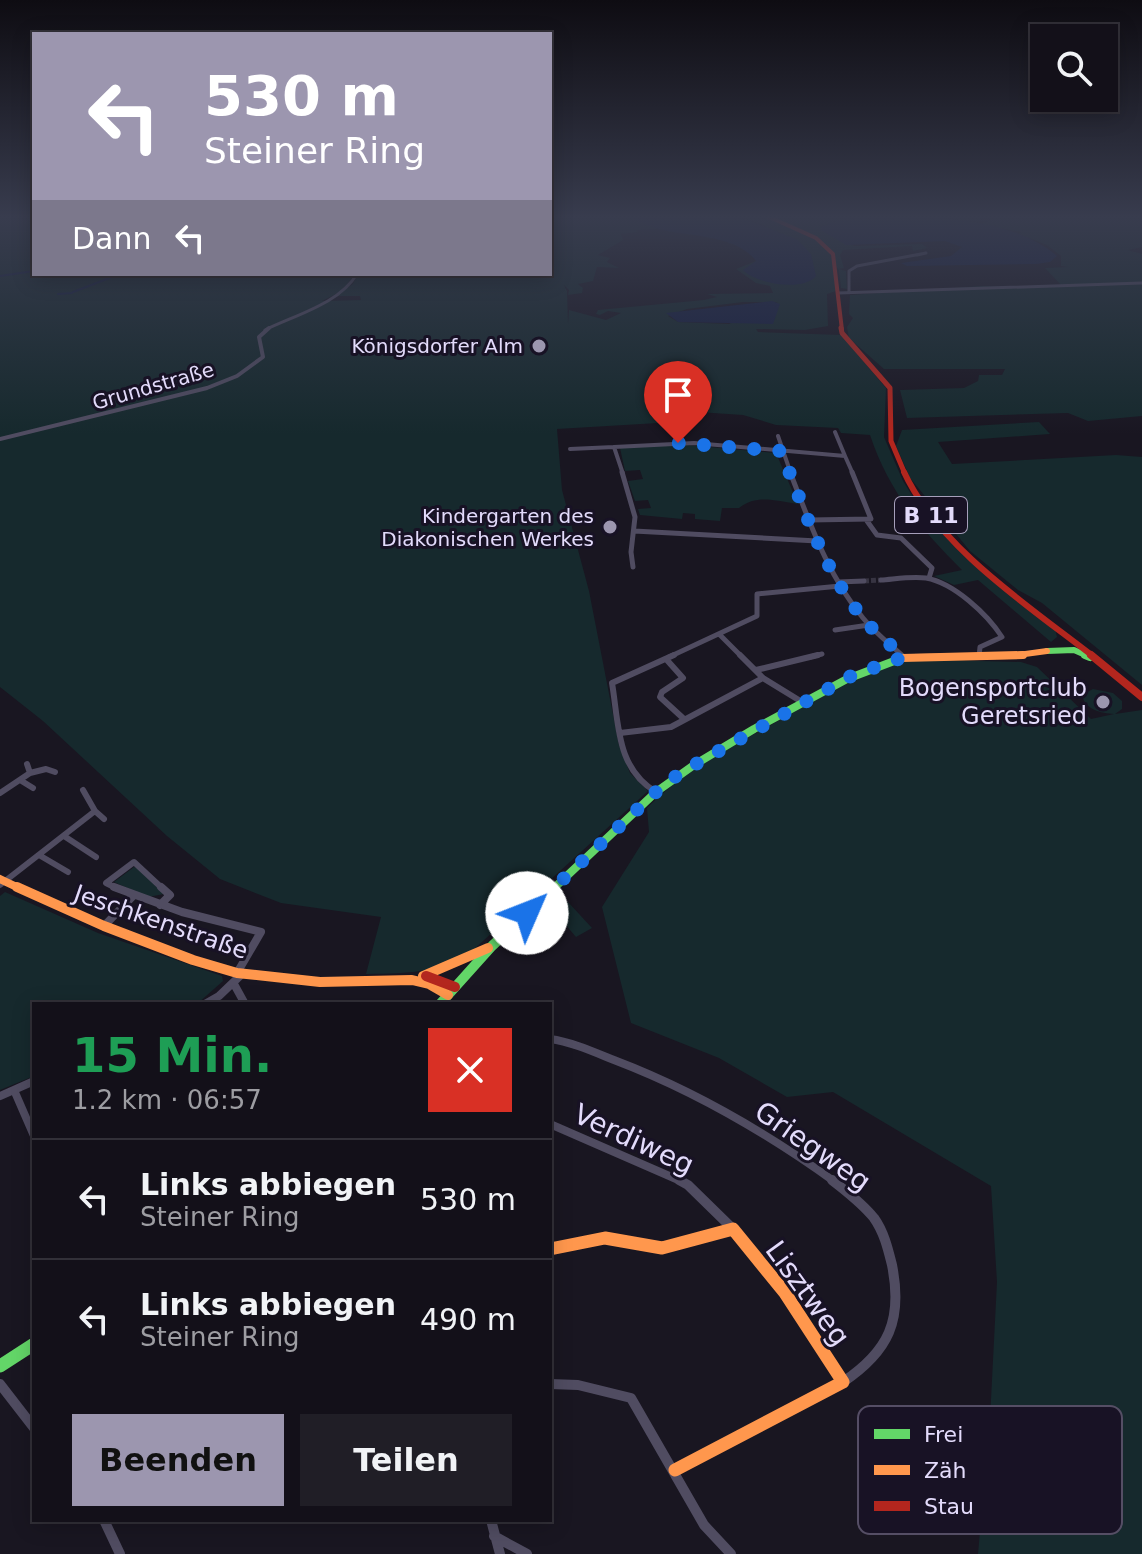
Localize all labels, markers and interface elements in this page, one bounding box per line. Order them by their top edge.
map controls [1030,24,1118,112]
button: search [1030,24,1118,112]
text: 530 m [204,63,399,128]
icon: left [72,64,176,168]
text: Steiner Ring [204,130,425,171]
icon: left [168,216,212,260]
text: Dann [72,221,152,256]
place label: Königsdorfer Alm [351,334,523,358]
marker: Königsdorfer Alm [530,337,548,355]
street label: Grundstraße [89,357,217,415]
pin [644,361,712,443]
icon: arrive [656,373,700,417]
road number: B 11 [895,497,967,533]
place label: Kindergarten des Diakonischen Werkes [381,504,594,551]
marker: Kindergarten des Diakonischen Werkes [601,518,619,536]
place label: Bogensportclub Geretsried [899,674,1087,730]
marker: Bogensportclub Geretsried [1094,693,1112,711]
position arrow [485,871,569,955]
street label: Jeschkenstraße [68,878,252,965]
text: 15 Min. [72,1027,272,1083]
button: close [428,1028,512,1112]
text: 1.2 km · 06:57 [72,1085,262,1115]
street label: Griegweg [748,1094,877,1198]
street label: Verdiweg [569,1097,699,1182]
text: Links abbiegen [140,1167,396,1202]
icon: left [72,1177,116,1221]
text: 530 m [420,1182,516,1217]
text: Steiner Ring [140,1202,300,1232]
street label: Lisztweg [759,1234,857,1352]
text: Links abbiegen [140,1287,396,1322]
icon: left [72,1297,116,1341]
text: 490 m [420,1302,516,1337]
text: Steiner Ring [140,1322,300,1352]
legend [858,1406,1122,1534]
button: Beenden [72,1414,284,1506]
button: Teilen [300,1414,512,1506]
text: Frei [924,1422,963,1447]
text: Zäh [924,1458,967,1483]
text: Stau [924,1494,974,1519]

